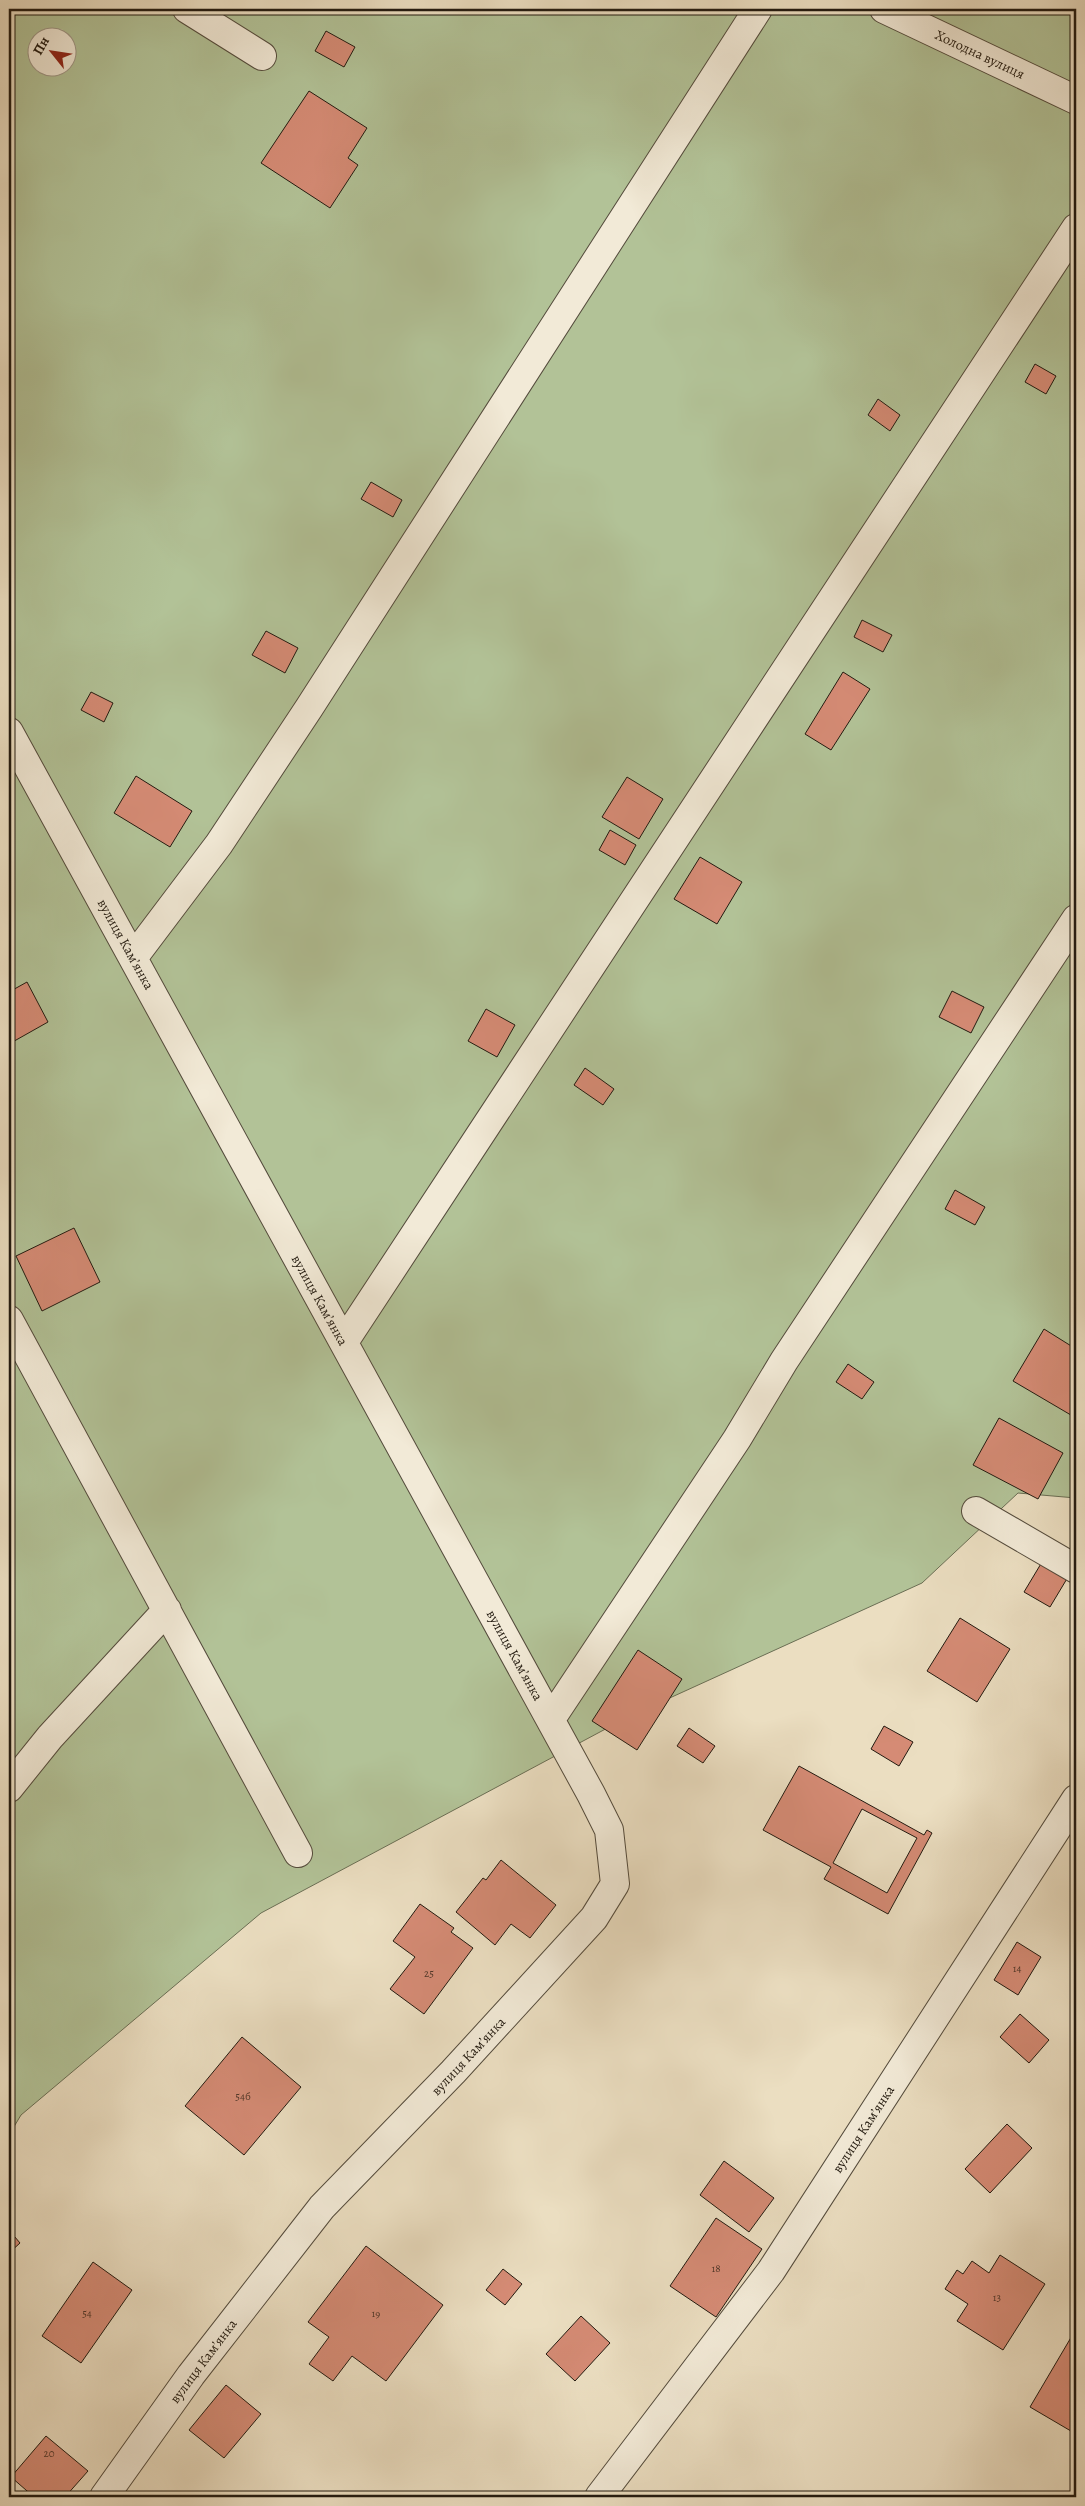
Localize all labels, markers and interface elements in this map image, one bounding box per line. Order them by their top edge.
street label: Холодна вулиця [932,25,1028,84]
north arrow [28,28,78,78]
text: Пн [28,33,54,58]
street label: вулиця Камʼянка [93,896,159,993]
street label: вулиця Камʼянка [287,1252,353,1349]
street label: вулиця Камʼянка [482,1607,548,1704]
house number: 14 [1013,1961,1021,1976]
house number: 25 [424,1966,434,1981]
street label: вулиця Камʼянка [427,2013,510,2100]
street label: вулиця Камʼянка [828,2081,899,2177]
house number: 54б [235,2089,251,2104]
house number: 18 [711,2261,721,2276]
house number: 13 [993,2290,1001,2305]
house number: 54 [82,2306,92,2321]
house number: 19 [372,2306,380,2321]
street label: вулиця Камʼянка [165,2315,242,2407]
house number: 20 [43,2446,55,2461]

